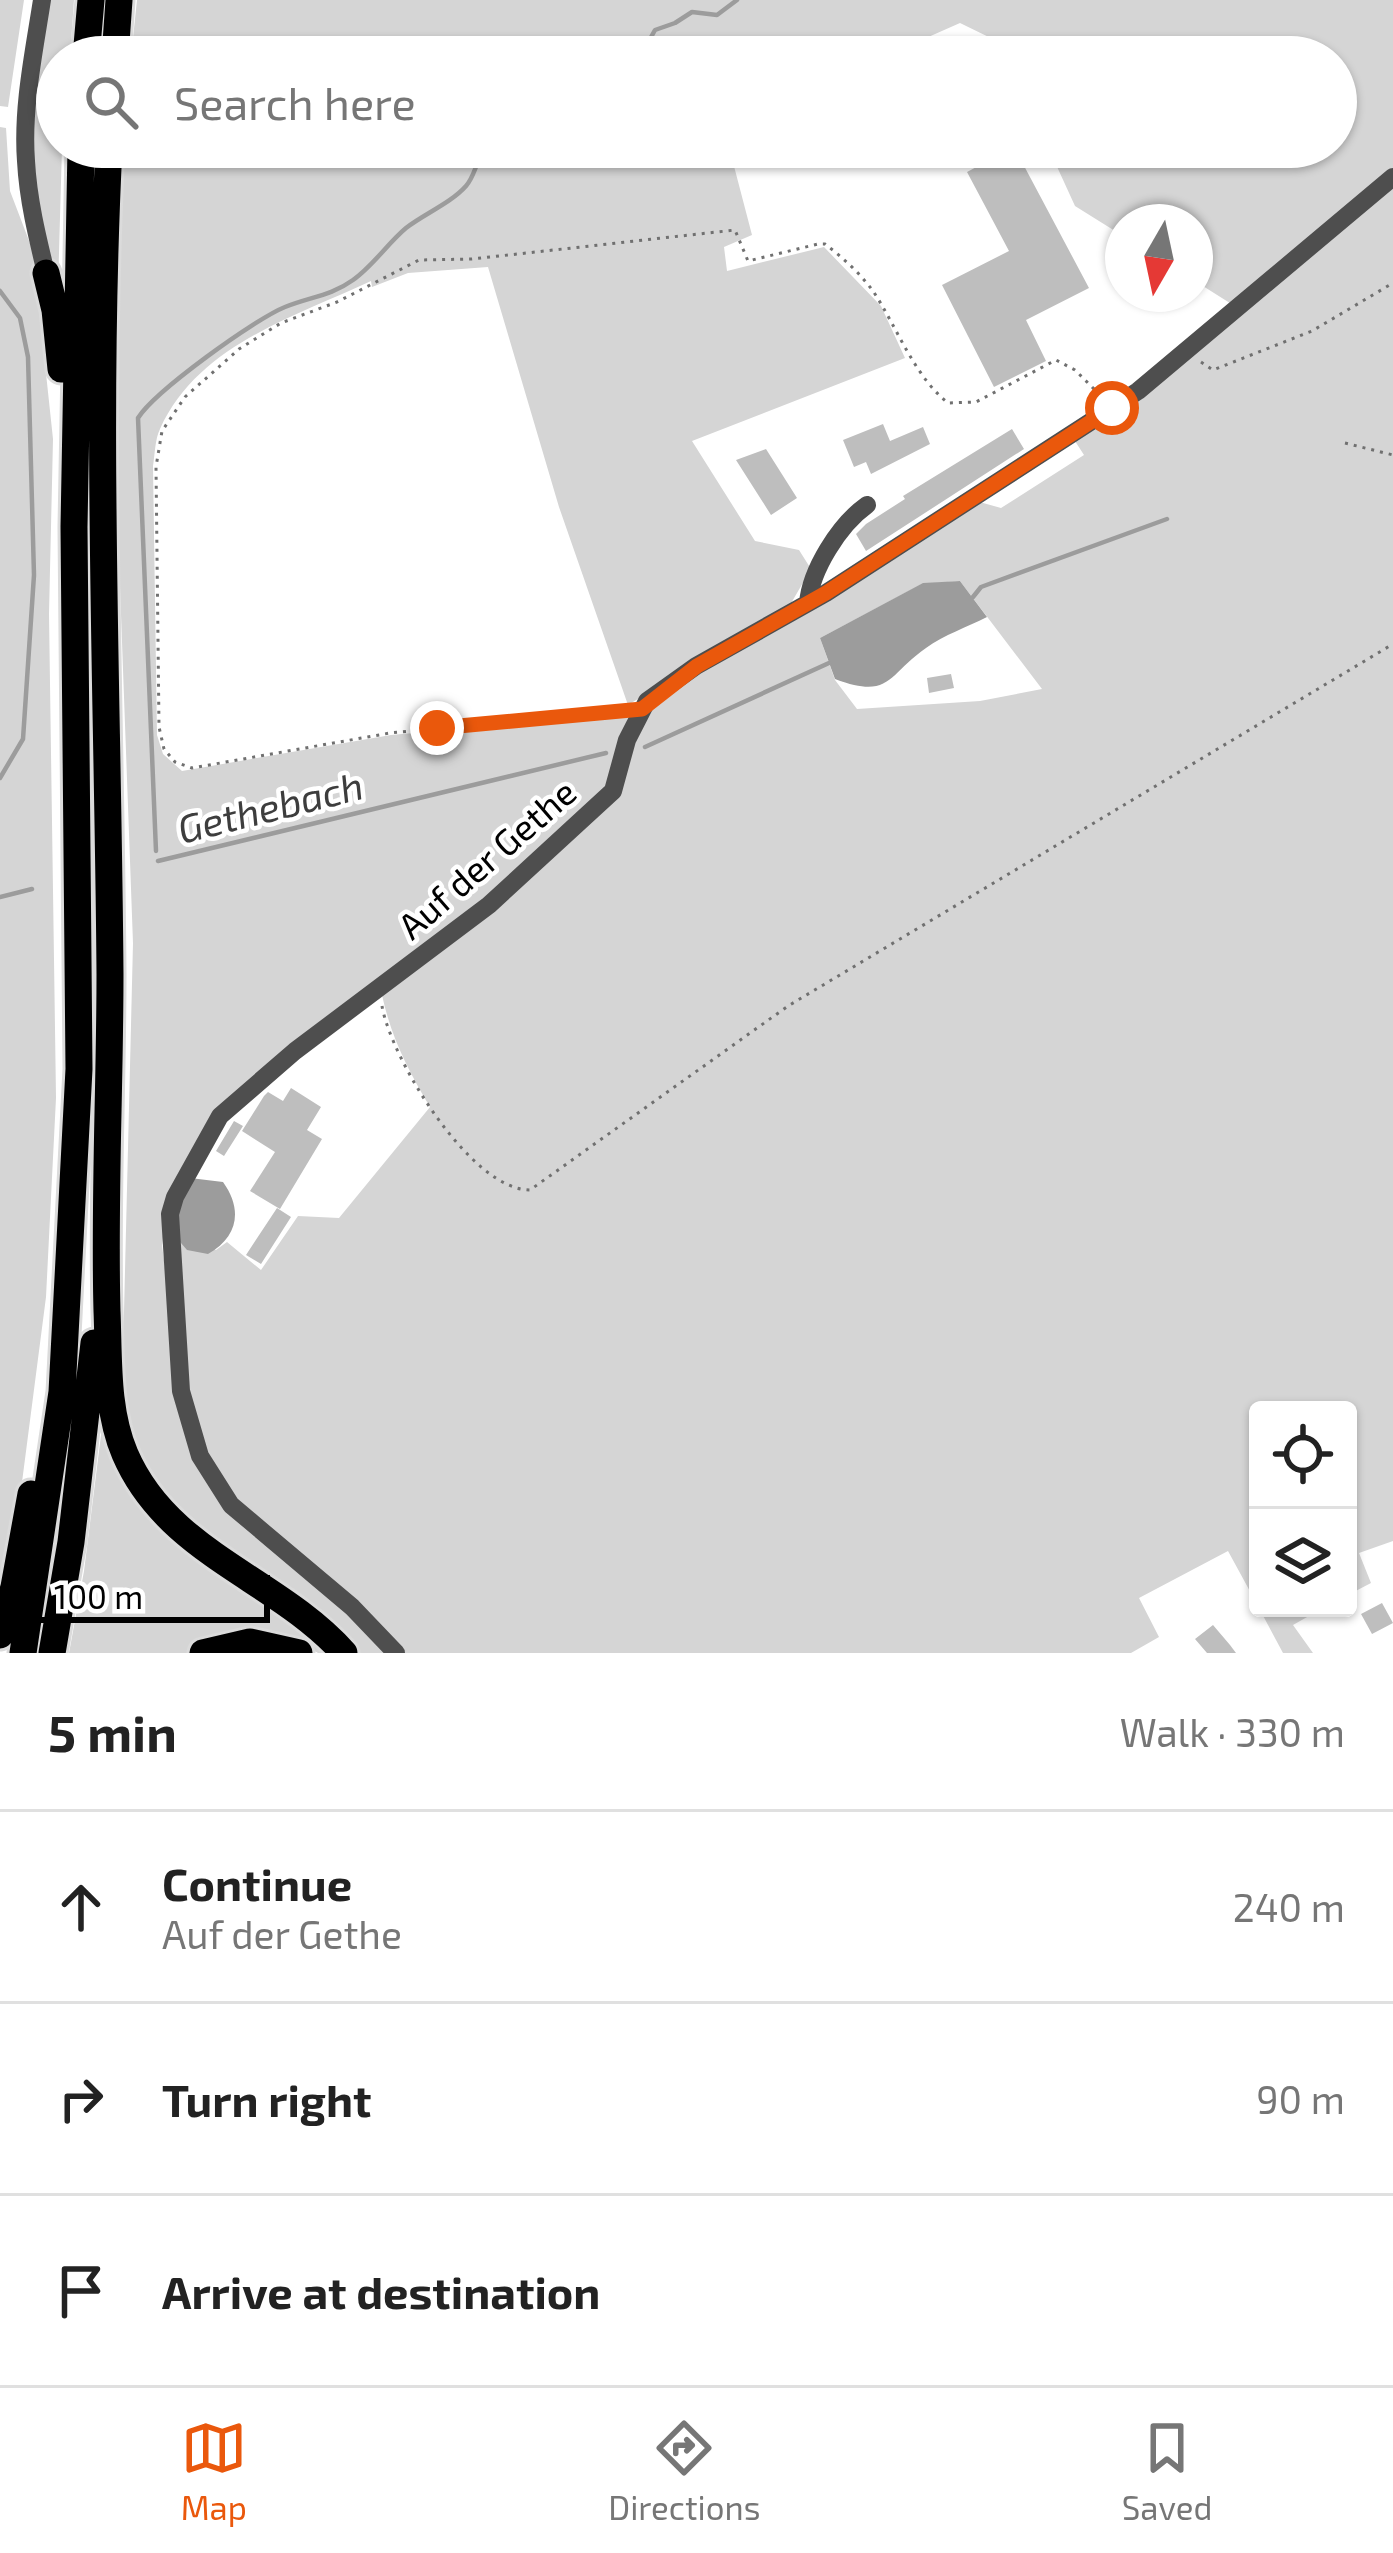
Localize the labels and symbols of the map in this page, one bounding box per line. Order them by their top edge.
north arrow [1105,204,1213,312]
route start [1085,381,1139,435]
route end [410,701,464,755]
water label: Gethebach [172,760,368,852]
street label: Auf der Gethe [388,769,584,947]
scale bar [36,1569,270,1622]

